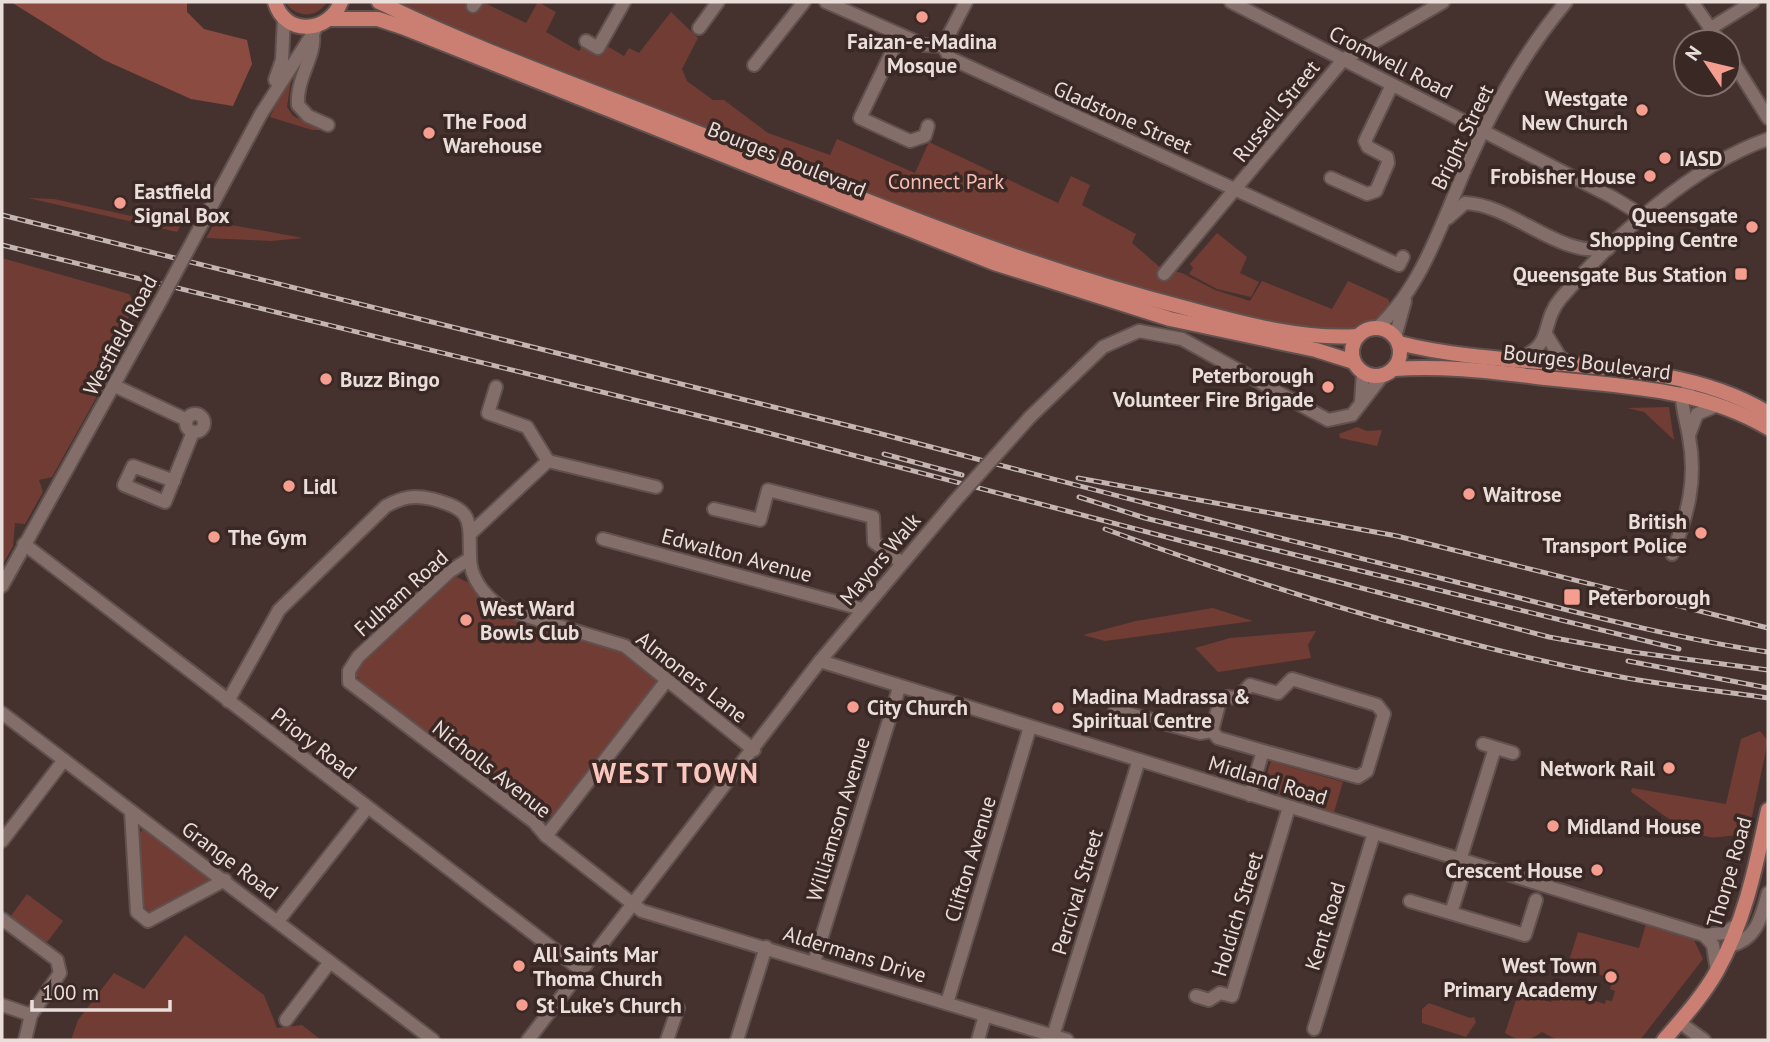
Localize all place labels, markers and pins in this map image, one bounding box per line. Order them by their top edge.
marker: Faizan-e-Madina Mosque [914,9,930,25]
place label: Faizan-e-Madina Mosque [847,28,997,79]
place label: Westgate New Church [1522,85,1628,136]
marker: Westgate New Church [1634,102,1650,118]
place label: The Food Warehouse [443,108,542,159]
marker: The Food Warehouse [421,125,437,141]
place label: IASD [1679,145,1722,172]
marker: IASD [1657,150,1673,166]
place label: Frobisher House [1490,163,1636,190]
marker: Frobisher House [1642,168,1658,184]
place label: Eastfield Signal Box [134,178,230,229]
marker: Eastfield Signal Box [112,195,128,211]
place label: Queensgate Shopping Centre [1590,202,1738,253]
marker: Queensgate Shopping Centre [1744,219,1760,235]
place label: Queensgate Bus Station [1513,261,1727,288]
marker: Queensgate Bus Station [1733,266,1749,282]
place label: Peterborough Volunteer Fire Brigade [1112,362,1314,413]
place label: Buzz Bingo [340,366,440,393]
marker: Buzz Bingo [318,371,334,387]
marker: Peterborough Volunteer Fire Brigade [1320,379,1336,395]
place label: Lidl [303,473,338,500]
marker: Lidl [281,478,297,494]
place label: Waitrose [1483,481,1562,508]
marker: Waitrose [1461,486,1477,502]
place label: British Transport Police [1542,508,1687,559]
place label: The Gym [228,524,307,551]
marker: British Transport Police [1693,525,1709,541]
marker: The Gym [206,529,222,545]
place label: Peterborough [1588,584,1710,611]
marker: Peterborough [1562,587,1582,607]
place label: West Ward Bowls Club [480,595,579,646]
marker: West Ward Bowls Club [458,612,474,628]
place label: Madina Madrassa & Spiritual Centre [1072,683,1250,734]
place label: City Church [867,694,968,721]
marker: City Church [845,699,861,715]
marker: Madina Madrassa & Spiritual Centre [1050,700,1066,716]
place label: Network Rail [1540,755,1656,782]
marker: Network Rail [1661,760,1677,776]
place label: Midland House [1567,813,1701,840]
marker: Midland House [1545,818,1561,834]
place label: Crescent House [1445,857,1583,884]
marker: Crescent House [1589,862,1605,878]
place label: All Saints Mar Thoma Church [533,941,662,992]
place label: West Town Primary Academy [1443,952,1598,1003]
marker: All Saints Mar Thoma Church [511,958,527,974]
marker: West Town Primary Academy [1603,969,1619,985]
place label: St Luke's Church [536,992,682,1019]
marker: St Luke's Church [514,997,530,1013]

